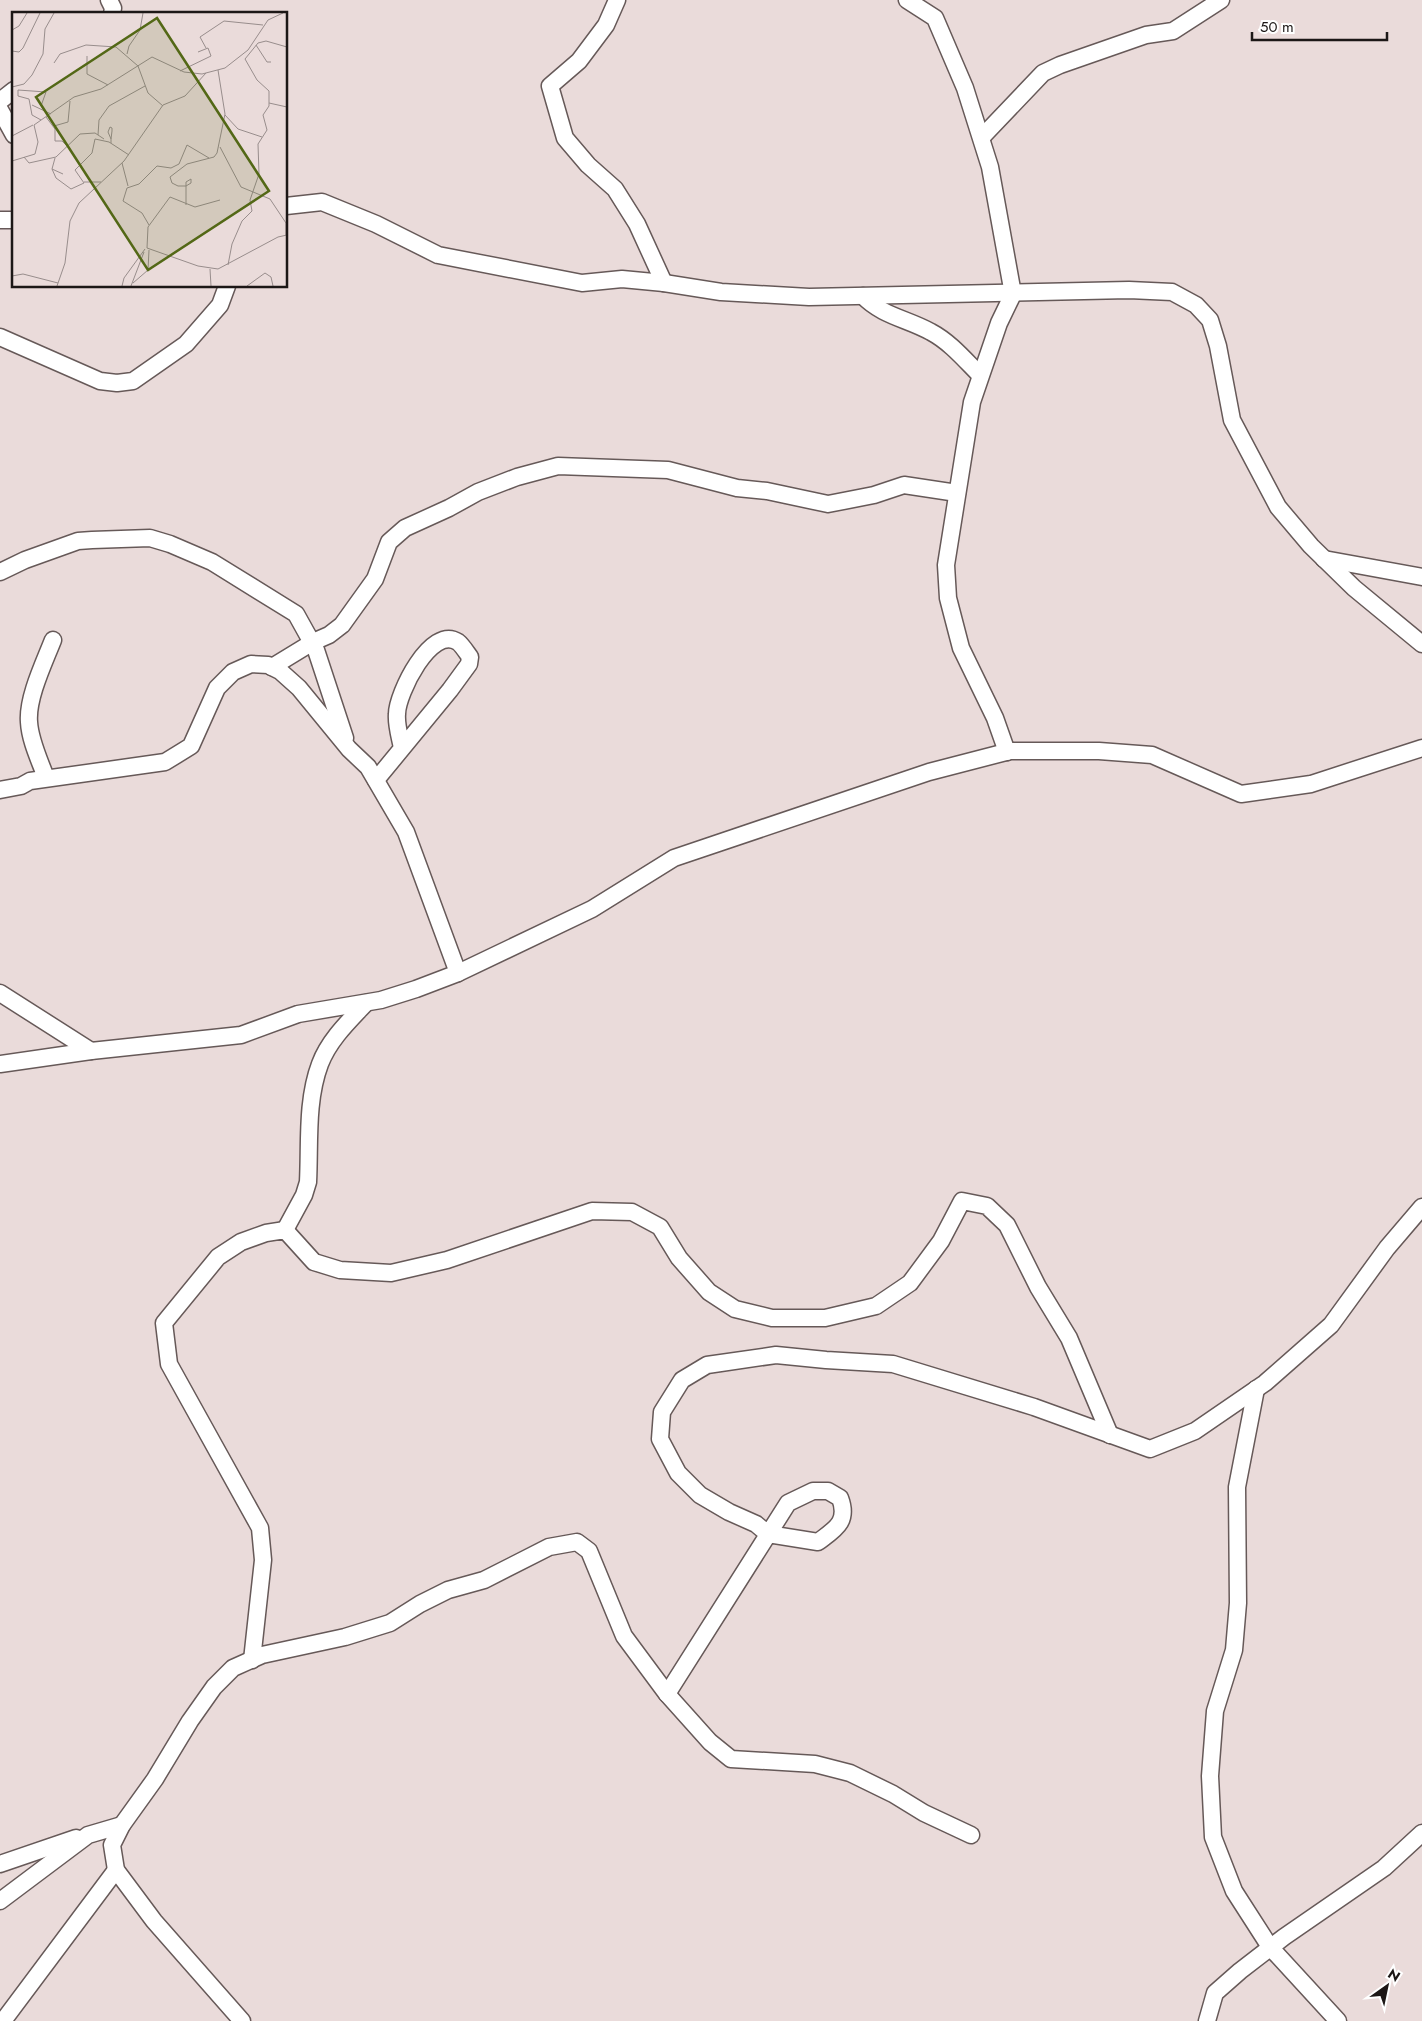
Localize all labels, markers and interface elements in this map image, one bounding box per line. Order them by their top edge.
scale bar [1252,10,1387,42]
inset map [12,12,288,288]
text: 50 m [1260,16,1294,38]
north arrow [1362,1961,1412,2011]
text: N [1384,1964,1404,1987]

